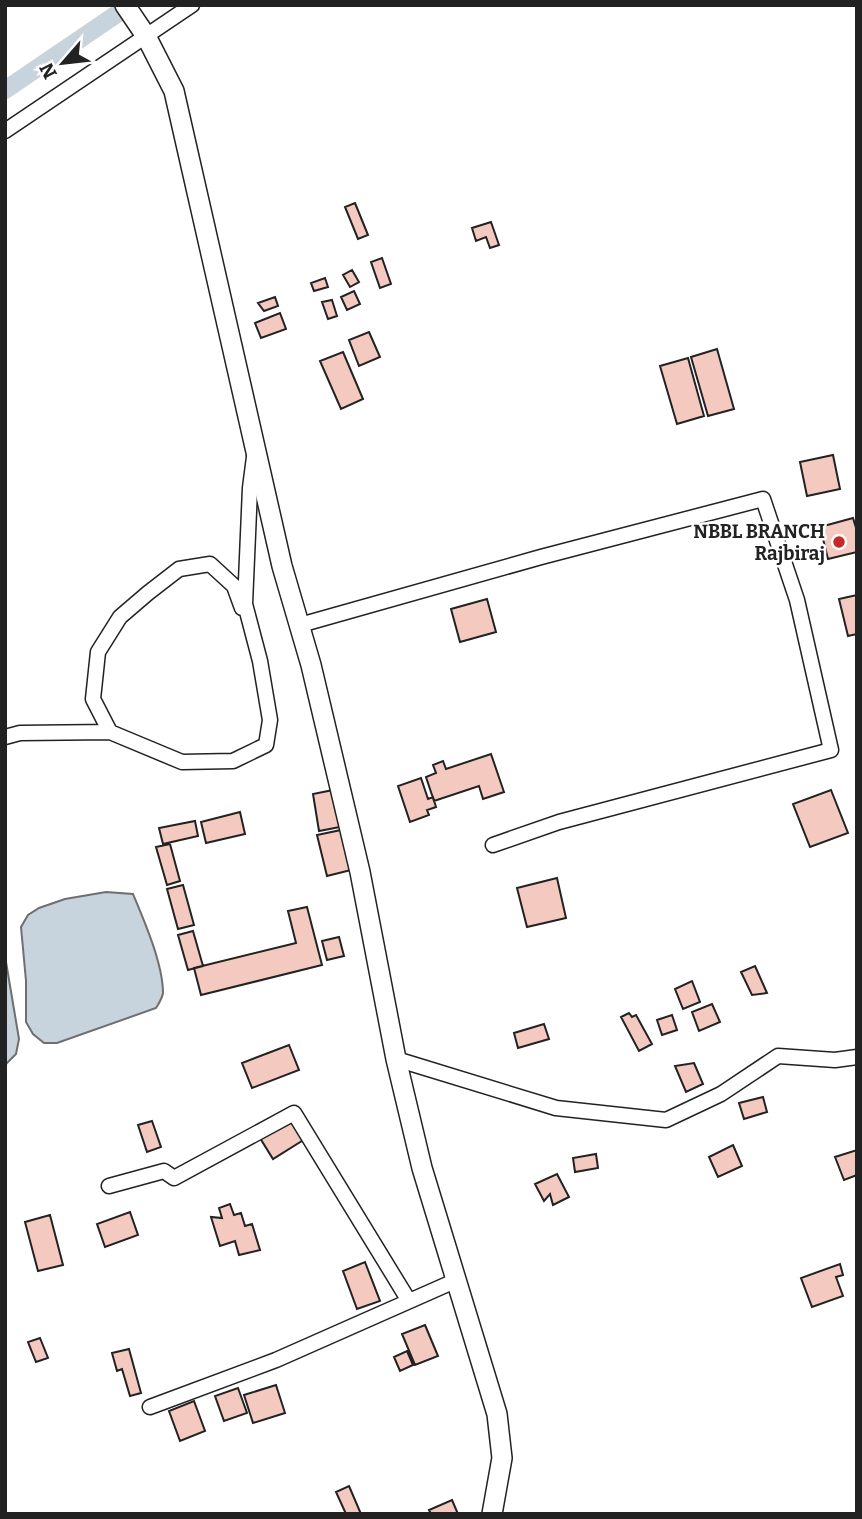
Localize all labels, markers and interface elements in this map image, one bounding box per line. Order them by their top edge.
north arrow [28,28,98,98]
text: N [35,59,62,83]
place label: NBBL BRANCH Rajbiraj [693,520,825,565]
marker: NBBL BRANCH Rajbiraj [831,534,847,550]

